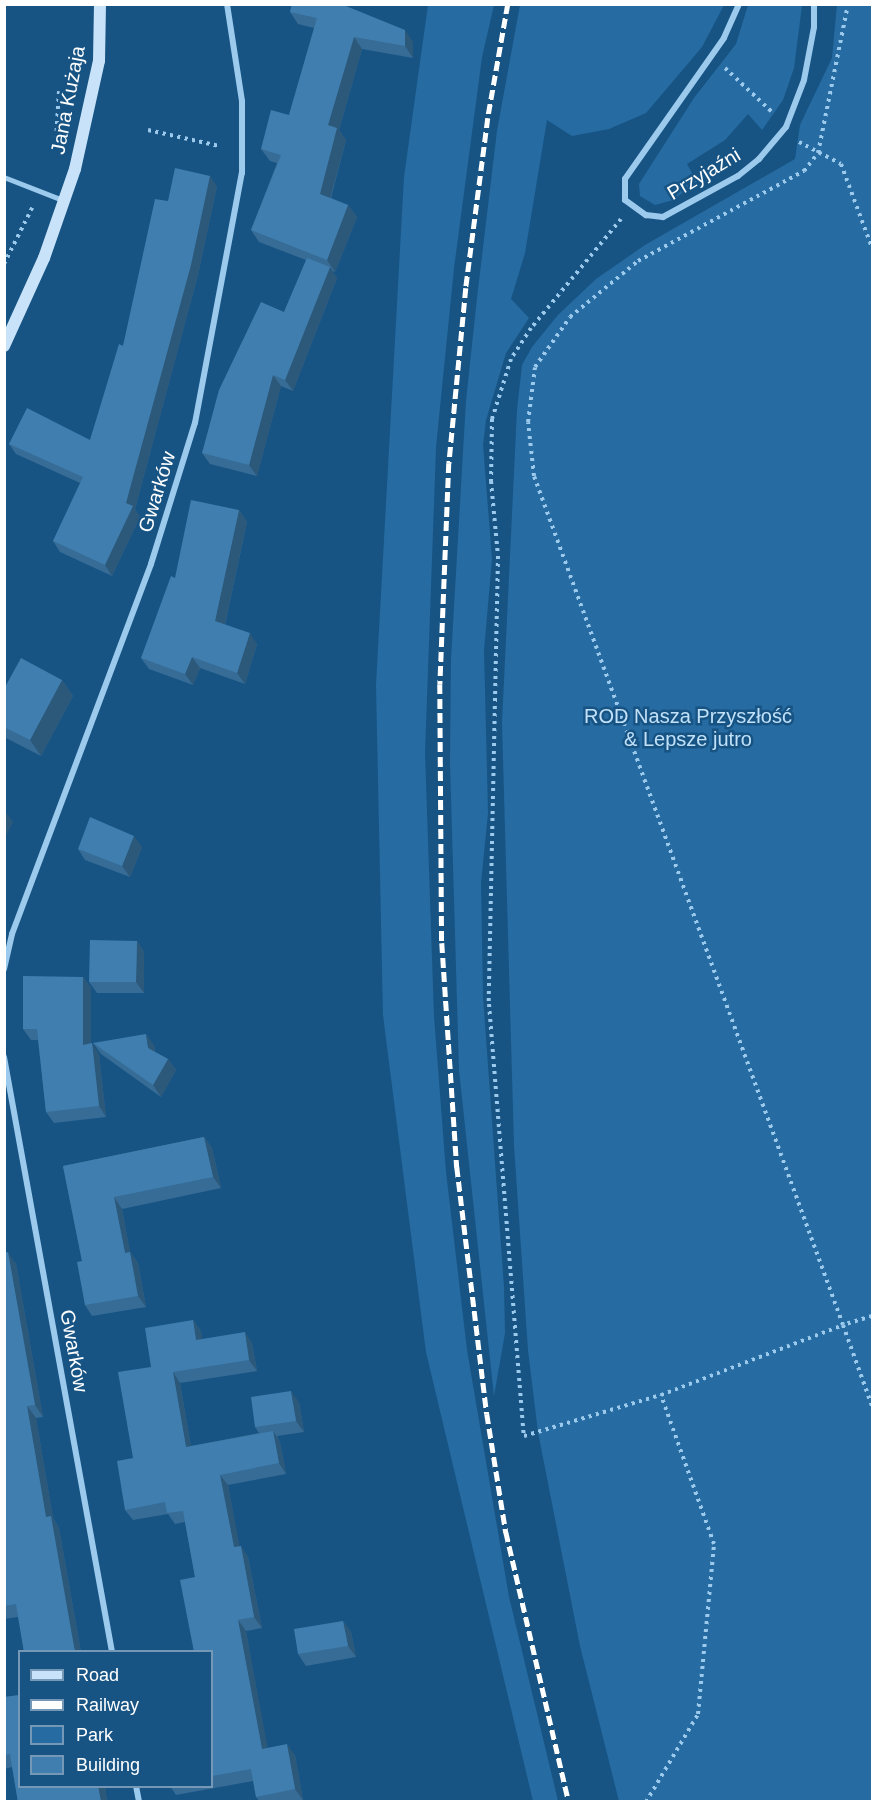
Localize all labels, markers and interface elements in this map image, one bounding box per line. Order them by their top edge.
street label: Jana Kużaja [46,44,90,156]
street label: Przyjaźni [663,143,745,205]
street label: Gwarków [133,449,181,535]
park label: ROD Nasza Przyszłość & Lepsze jutro [584,705,792,752]
street label: Gwarków [55,1308,93,1394]
legend [18,1650,213,1788]
text: Road [76,1665,119,1685]
text: Railway [76,1695,139,1715]
text: Park [76,1725,113,1745]
text: Building [76,1755,140,1775]

